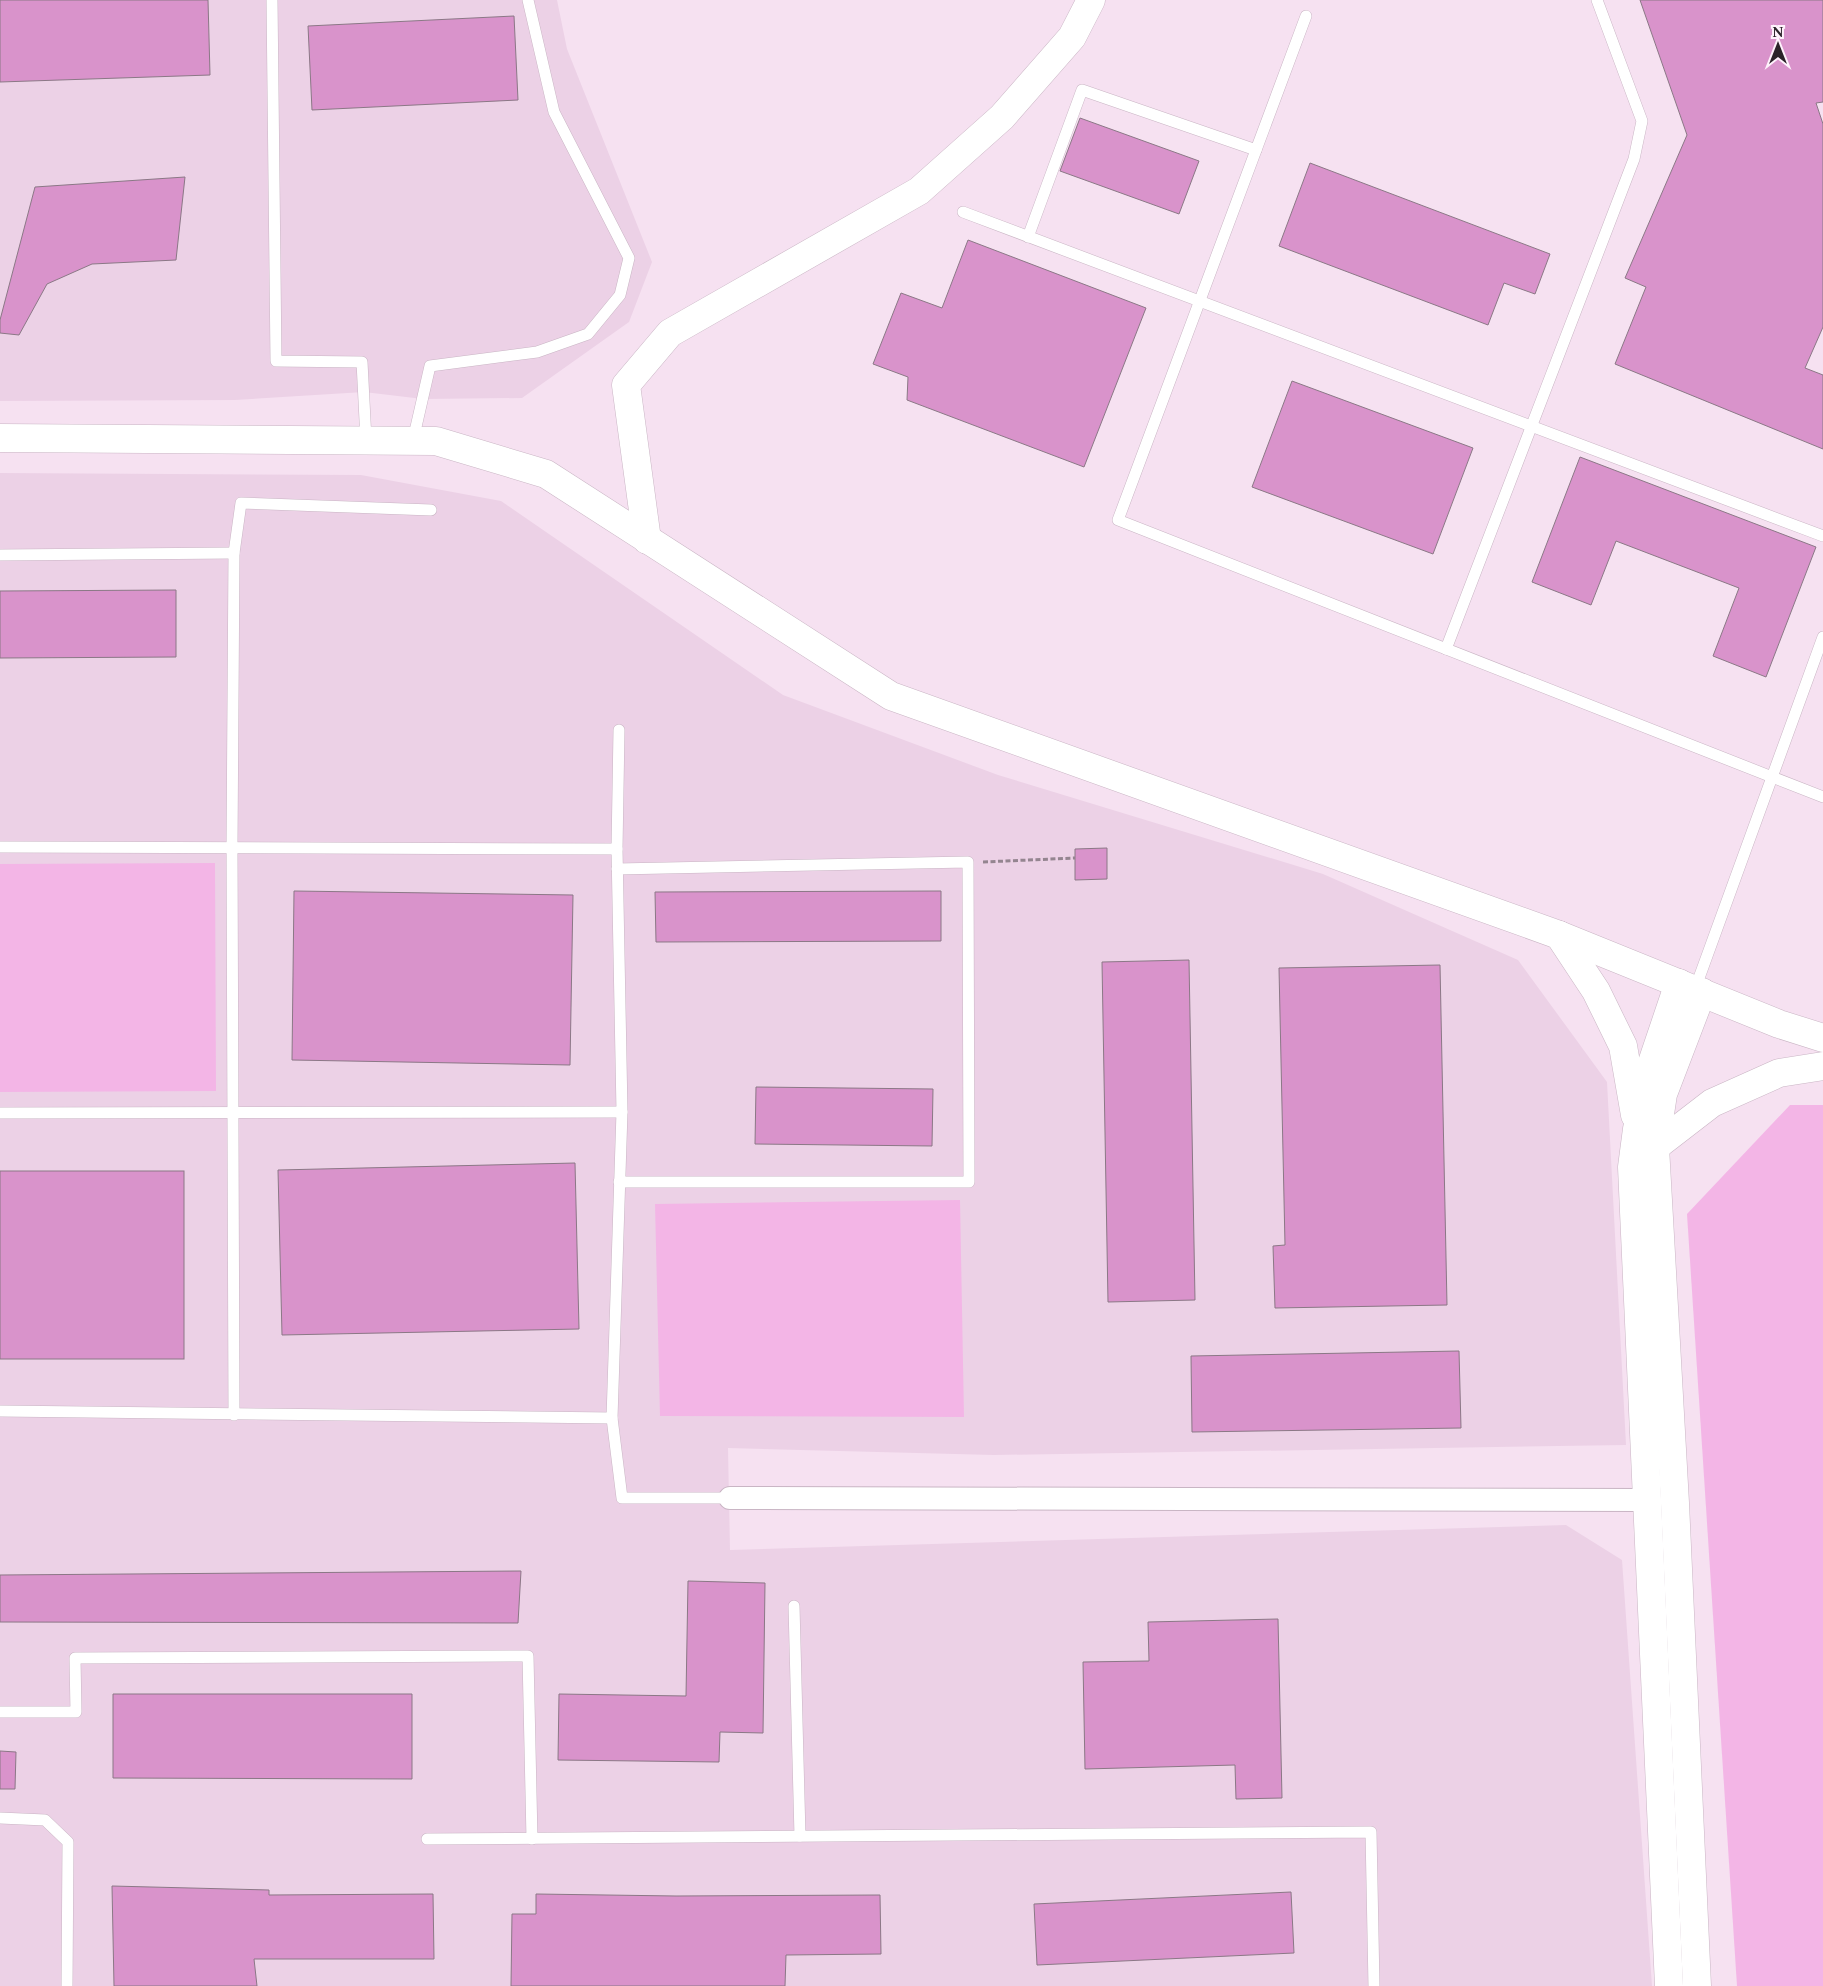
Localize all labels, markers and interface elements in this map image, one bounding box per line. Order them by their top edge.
north arrow [1753,20,1803,70]
text: N [1772,22,1784,43]

